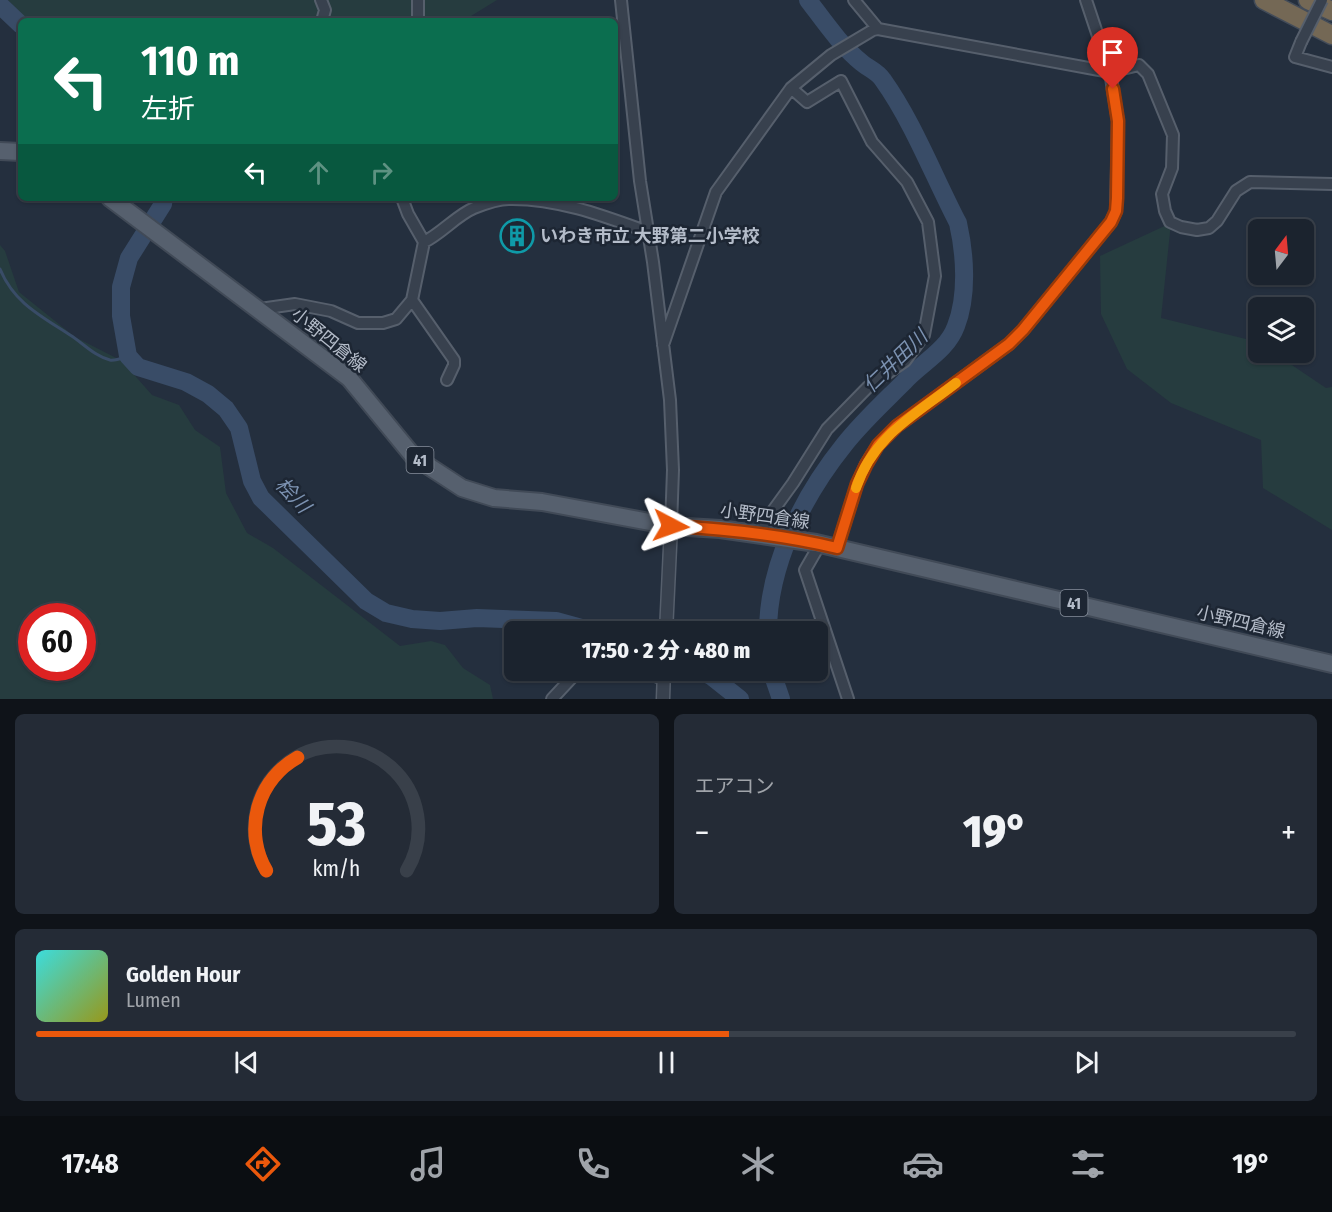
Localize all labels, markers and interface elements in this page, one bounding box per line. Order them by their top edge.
pin [1087,27,1138,89]
text: 110 m [141,36,240,86]
icon: arrive [1096,36,1129,69]
icon: left [42,42,120,120]
text: 左折 [141,93,195,125]
icon: left [239,156,272,189]
icon: ahead [302,156,335,189]
icon: right [365,156,398,189]
building icon: いわき市立 大野第二小学校 [499,218,535,254]
north arrow [1248,219,1314,285]
map controls [1248,219,1314,363]
place label: いわき市立 大野第二小学校 [540,225,760,247]
button: layers [1248,297,1314,363]
street label: 小野四倉線 [287,303,371,377]
water label: 仁井田川 [858,323,934,397]
road number: 41 [406,447,434,473]
water label: 桧川 [271,472,317,519]
position arrow [639,494,703,558]
street label: 小野四倉線 [719,499,811,533]
road number: 41 [1060,590,1088,616]
street label: 小野四倉線 [1195,601,1287,643]
speed limit sign: 60 [18,603,96,681]
text: 17:50 · 2 分 · 480 m [582,637,750,664]
text: エアコン [695,774,775,798]
text: 53 [307,787,367,862]
text: 19° [963,805,1027,859]
text: − [695,813,709,853]
text: + [1281,813,1296,853]
text: km/h [313,856,361,882]
text: Golden Hour [126,961,240,988]
text: Lumen [126,988,181,1012]
icon: previous [230,1046,263,1079]
icon: pause [650,1046,683,1079]
icon: next [1070,1046,1103,1079]
icon: directions [242,1143,284,1185]
icon: music [407,1143,449,1185]
icon: phone [572,1143,614,1185]
icon: climate [737,1143,779,1185]
icon: car [902,1143,944,1185]
icon: filters [1067,1143,1109,1185]
text: 17:48 [62,1148,119,1180]
text: 19° [1232,1148,1270,1180]

